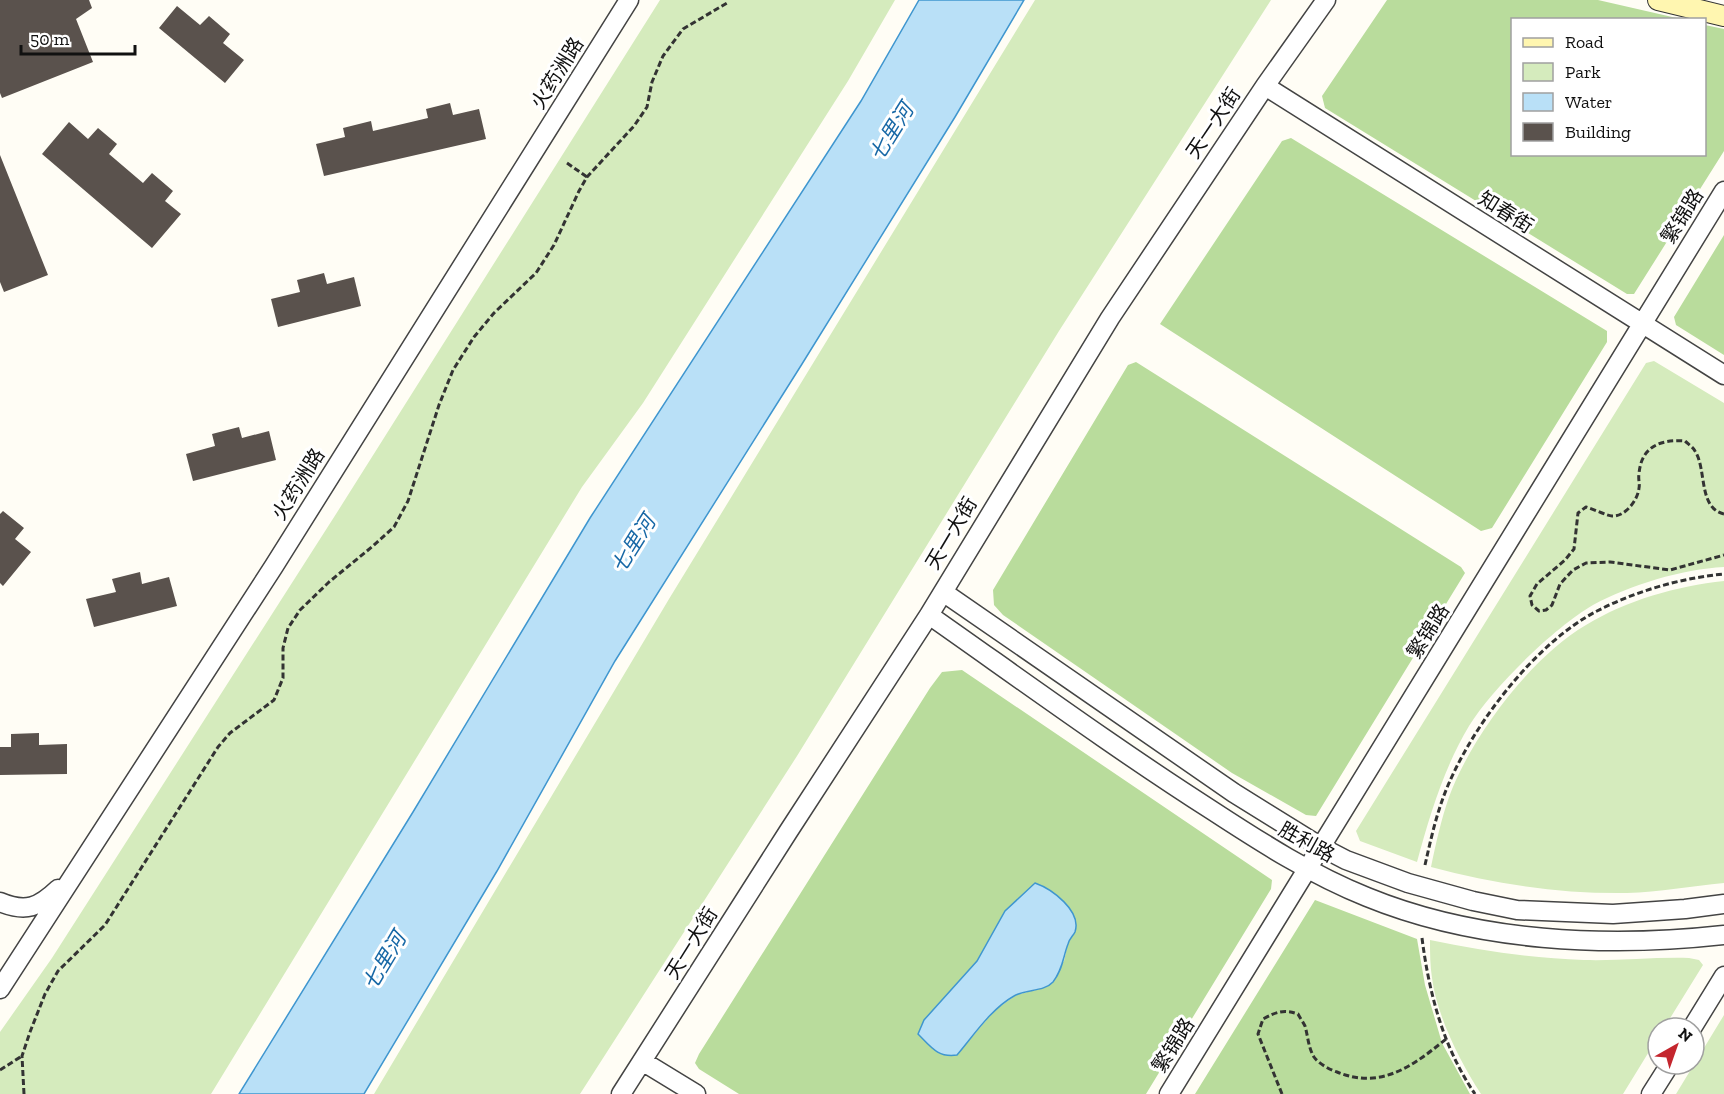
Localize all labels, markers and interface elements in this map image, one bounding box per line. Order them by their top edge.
scale bar [21,18,135,56]
legend [1511,18,1706,156]
text: 50 m [30,28,70,50]
text: Road [1565,31,1604,53]
street label: 火药洲路 [526,33,588,113]
text: Park [1565,61,1601,83]
street label: 天一大街 [1181,83,1245,163]
text: Water [1565,91,1612,113]
water label: 七里河 [864,95,920,165]
text: Building [1565,121,1631,143]
street label: 繁锦路 [1656,184,1708,248]
street label: 知春街 [1474,186,1538,238]
street label: 火药洲路 [267,444,329,524]
street label: 天一大街 [920,493,982,573]
water label: 七里河 [606,507,662,577]
street label: 繁锦路 [1402,599,1454,663]
street label: 胜利路 [1275,817,1339,867]
street label: 天一大街 [660,903,722,983]
water label: 七里河 [357,924,413,994]
street label: 繁锦路 [1147,1013,1199,1077]
north arrow [1646,1016,1706,1076]
text: N [1675,1024,1696,1046]

